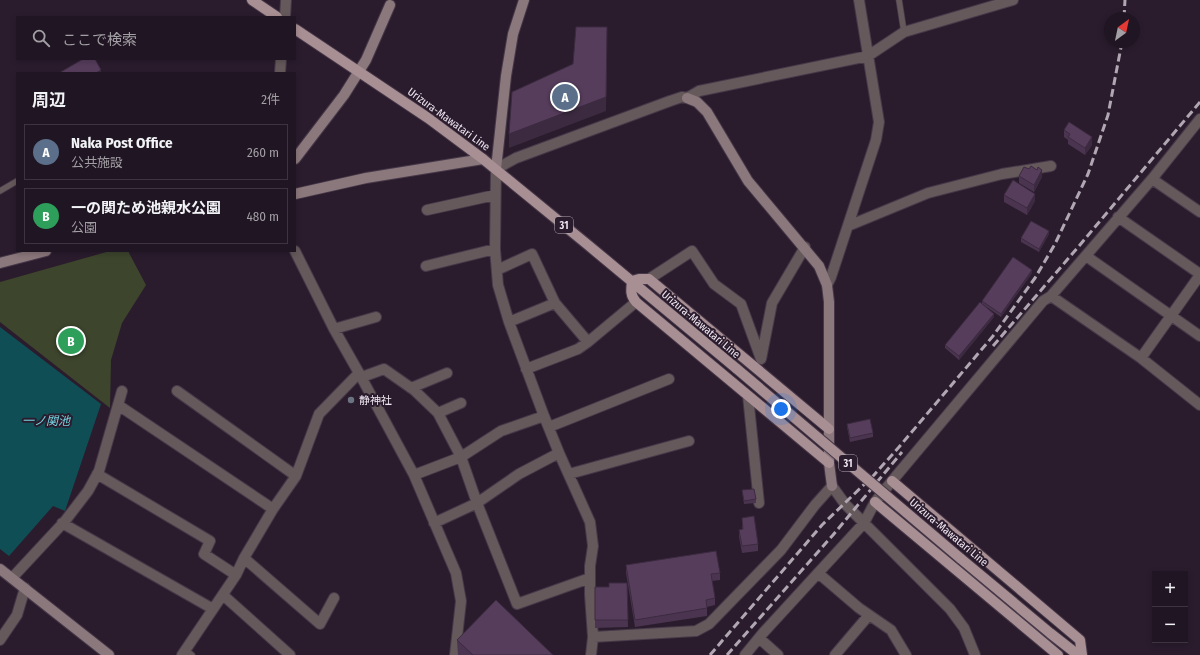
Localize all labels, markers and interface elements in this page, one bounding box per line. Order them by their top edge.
north arrow [1104,12,1140,48]
search box [16,16,296,60]
icon: search [30,27,52,49]
text: ここで検索 [62,31,137,49]
pin: A [552,82,578,112]
street label: Urizura-Mawatari Line [405,85,492,154]
text: 周辺 [32,90,66,111]
text: 2件 [261,92,280,107]
text: Naka Post Office [71,134,173,152]
text: A [42,145,50,160]
text: 260 m [247,145,279,160]
text: 公共施設 [71,155,123,170]
text: 一の関ため池親水公園 [71,199,221,217]
text: B [42,209,50,224]
text: 480 m [246,209,279,224]
road number: 31 [555,217,573,233]
text: 公園 [71,220,97,235]
street label: Urizura-Mawatari Line [659,288,743,361]
pin: B [58,326,84,356]
place label: 静神社 [359,394,392,407]
marker: 静神社 [346,395,356,405]
your location [771,399,791,419]
water label: 一ノ関池 [22,414,71,428]
road number: 31 [839,455,857,471]
street label: Urizura-Mawatari Line [907,496,991,569]
map controls [1152,571,1188,643]
button: + [1152,571,1188,607]
button: − [1152,607,1188,643]

